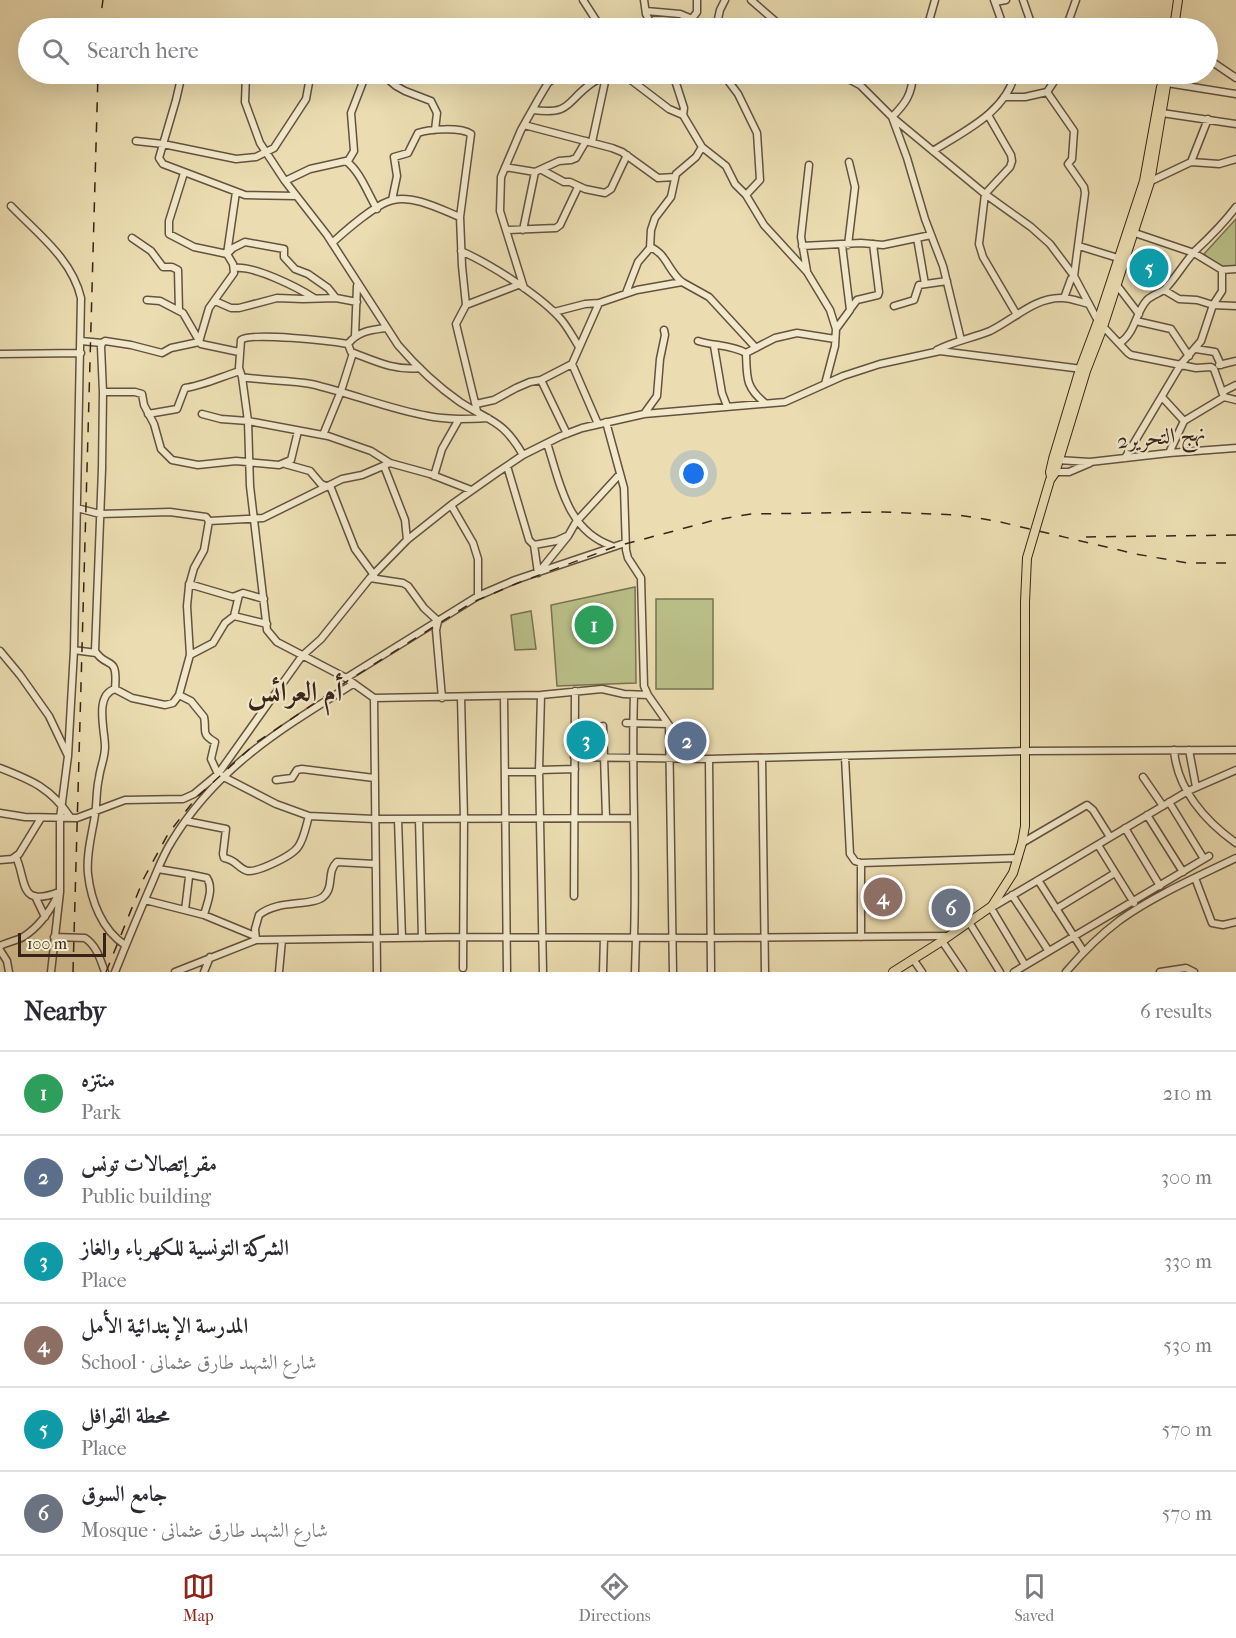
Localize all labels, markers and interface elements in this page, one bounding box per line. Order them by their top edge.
search box [18,18,1218,84]
icon: search [39,35,72,68]
text: Search here [87,38,199,64]
pin: 5 [1130,246,1168,290]
street label: نهج التحرير2 [1115,419,1207,461]
your location [679,459,708,488]
pin: 1 [574,602,614,648]
district label: أم العرائس [247,672,343,716]
pin: 3 [566,718,606,762]
pin: 2 [668,718,706,764]
pin: 4 [864,874,902,920]
pin: 6 [932,886,970,930]
scale bar [18,930,106,958]
text: 100 m [27,934,67,953]
text: Nearby [24,996,106,1027]
text: 6 results [1140,1000,1212,1023]
text: منتزه [81,1067,115,1093]
text: 1 [40,1082,47,1105]
text: 210 m [1163,1082,1212,1105]
text: Park [81,1101,121,1124]
text: مقر إتصالات تونس [81,1151,217,1177]
text: 2 [38,1166,49,1189]
text: 300 m [1161,1166,1212,1189]
text: Public building [81,1185,211,1208]
text: الشركة التونسية للكهرباء والغاز [81,1235,289,1261]
text: 3 [39,1250,48,1273]
text: 330 m [1164,1250,1212,1273]
text: Place [81,1269,127,1292]
text: المدرسة الإبتدائية الأمل [81,1313,248,1339]
text: 4 [38,1334,49,1357]
text: 530 m [1163,1334,1212,1357]
text: School · شارع الشهىد طارق عثمانى [81,1351,317,1374]
text: محطة القوافل [81,1403,169,1429]
text: 5 [39,1418,48,1441]
text: 570 m [1162,1418,1212,1441]
text: Place [81,1437,127,1460]
text: جامع السوق [81,1481,167,1507]
text: 6 [38,1502,49,1525]
text: 570 m [1162,1502,1212,1525]
text: Mosque · شارع الشهىد طارق عثمانى [81,1519,328,1542]
tab: Map [182,1570,215,1625]
tab: Directions [579,1570,651,1625]
tab: Saved [1014,1570,1054,1625]

